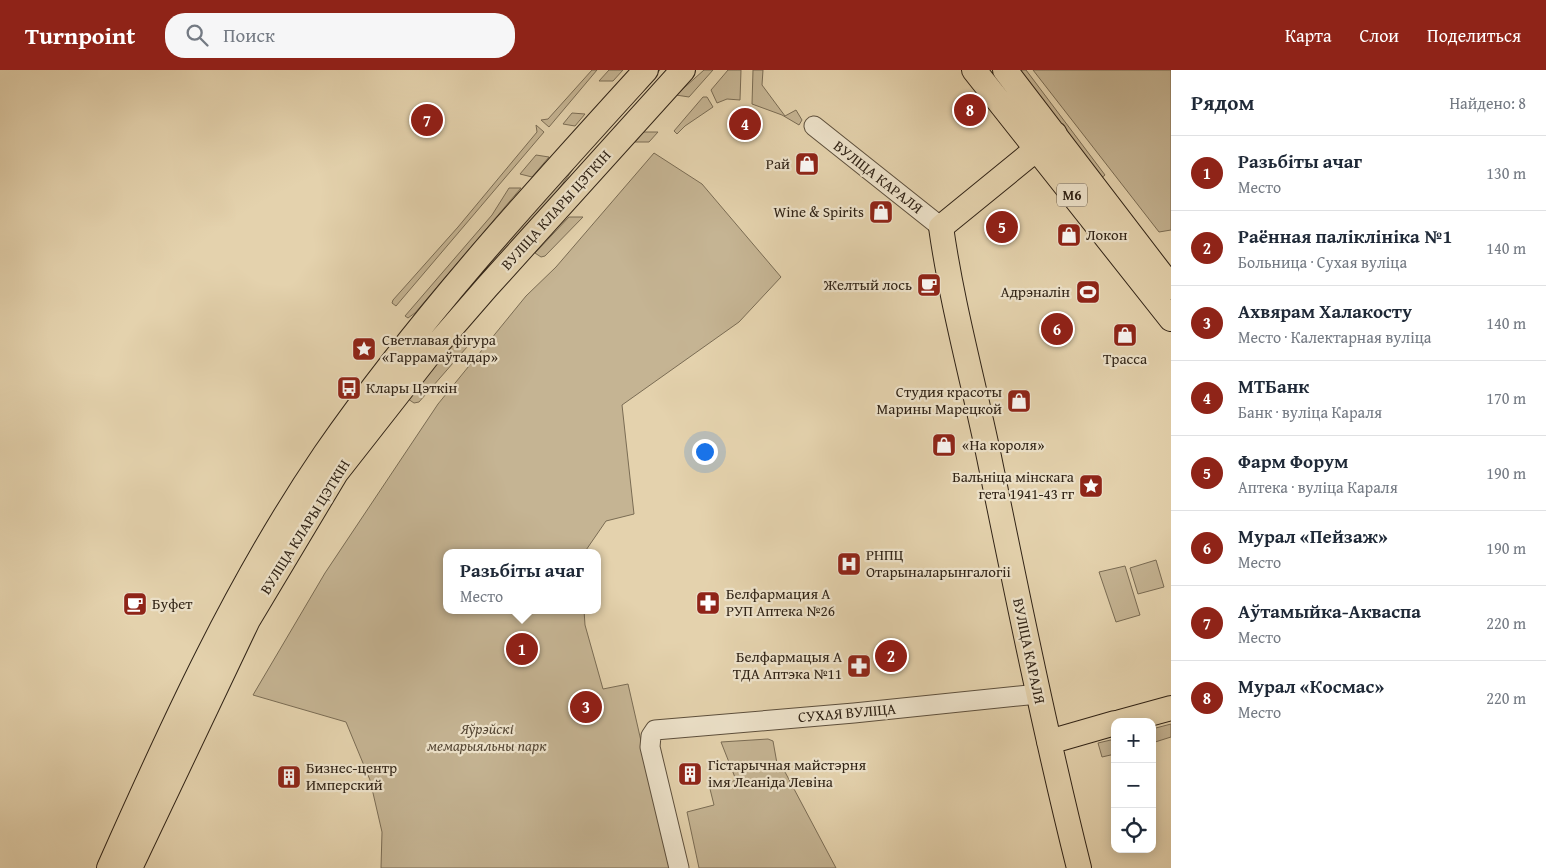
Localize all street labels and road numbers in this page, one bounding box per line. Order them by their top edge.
street label: ВУЛІЦА КАРАЛЯ [829,135,927,218]
street label: ВУЛІЦА КЛАРЫ ЦЭТКІН [496,145,615,274]
road number: М6 [1057,184,1087,206]
street label: ВУЛІЦА КЛАРЫ ЦЭТКІН [255,455,355,598]
street label: ВУЛІЦА КАРАЛЯ [1008,596,1051,706]
street label: СУХАЯ ВУЛІЦА [797,698,897,727]

